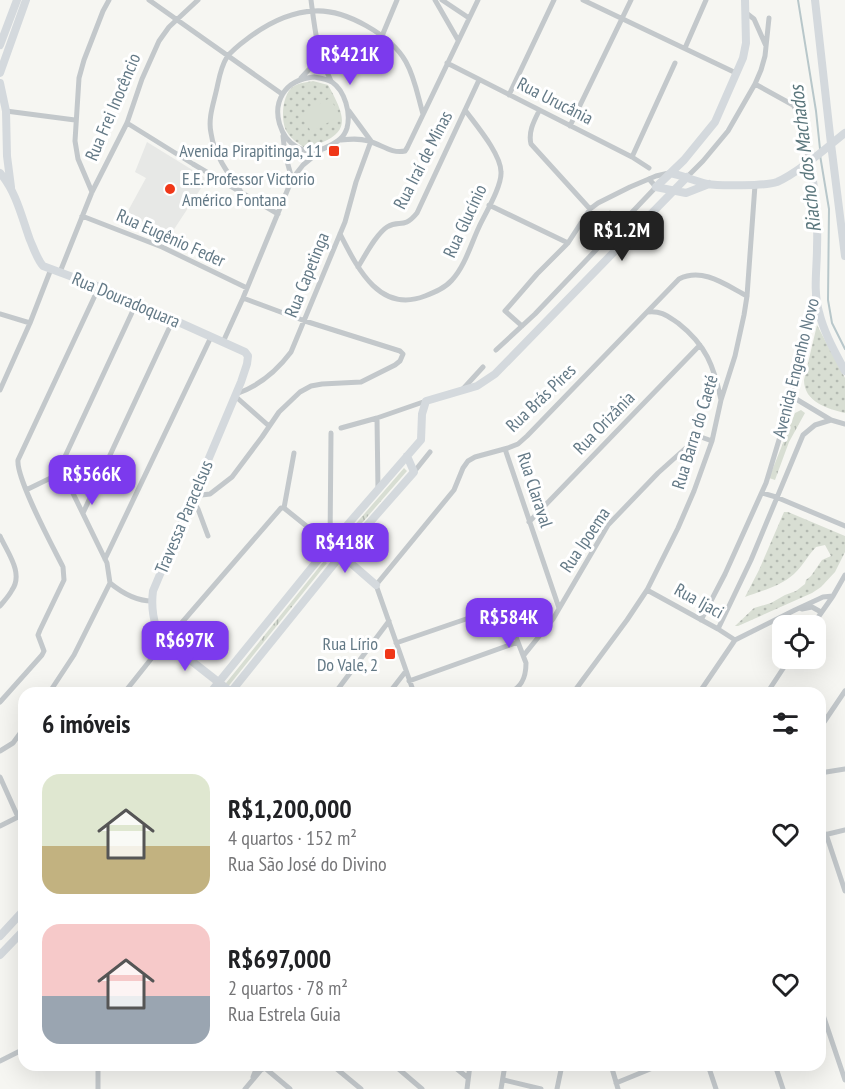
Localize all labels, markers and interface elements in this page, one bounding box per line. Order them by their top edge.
pin: R$421K [301,35,399,86]
text: R$421K [321,41,379,67]
street label: Rua Frei Inocêncio [80,49,146,164]
street label: Rua Urucânia [513,72,597,129]
water label: Riacho dos Machados [783,82,827,234]
street label: Rua Iraí de Minas [388,107,457,213]
place label: Avenida Pirapitinga, 11 [179,139,322,162]
marker: Avenida Pirapitinga, 11 [327,144,341,158]
place label: E.E. Professor Victorio Américo Fontana [182,167,315,211]
street label: Rua Glucínio [438,180,492,261]
marker: E.E. Professor Victorio Américo Fontana [163,182,177,196]
street label: Rua Eugênio Feder [113,203,229,272]
pin: R$1.2M [573,211,671,262]
text: R$1.2M [594,217,650,243]
street label: Rua Capetinga [279,229,334,321]
street label: Rua Douradoquara [69,266,184,333]
street label: Avenida Engenho Novo [767,295,824,440]
street label: Rua Brás Pires [501,359,580,437]
street label: Rua Barra do Caeté [666,372,723,492]
street label: Rua Orizânia [568,386,639,459]
street label: Rua Claraval [513,449,559,531]
pin: R$566K [43,455,141,506]
street label: Travessa Paracelsus [149,457,218,577]
text: R$566K [63,461,121,487]
street label: Rua Ipoema [554,503,615,577]
pin: R$418K [296,523,394,574]
text: R$418K [316,529,374,555]
street label: Rua Ijaci [670,578,728,623]
pin: R$584K [460,598,558,649]
text: R$584K [480,604,538,630]
map controls [772,615,826,669]
button: locate [772,615,826,669]
pin: R$697K [136,621,234,672]
text: R$697K [156,627,214,653]
place label: Rua Lírio Do Vale, 2 [317,632,378,676]
marker: Rua Lírio Do Vale, 2 [383,647,397,661]
text: 6 imóveis [42,707,130,740]
icon: filters [769,707,802,740]
text: R$1,200,000 [228,792,352,825]
icon: home [90,798,162,870]
icon: heart [769,818,802,851]
text: 4 quartos · 152 m² [228,825,357,851]
text: Rua São José do Divino [228,851,387,877]
text: R$697,000 [228,942,331,975]
icon: home [90,948,162,1020]
icon: heart [769,968,802,1001]
text: 2 quartos · 78 m² [228,975,348,1001]
text: Rua Estrela Guia [228,1001,341,1027]

